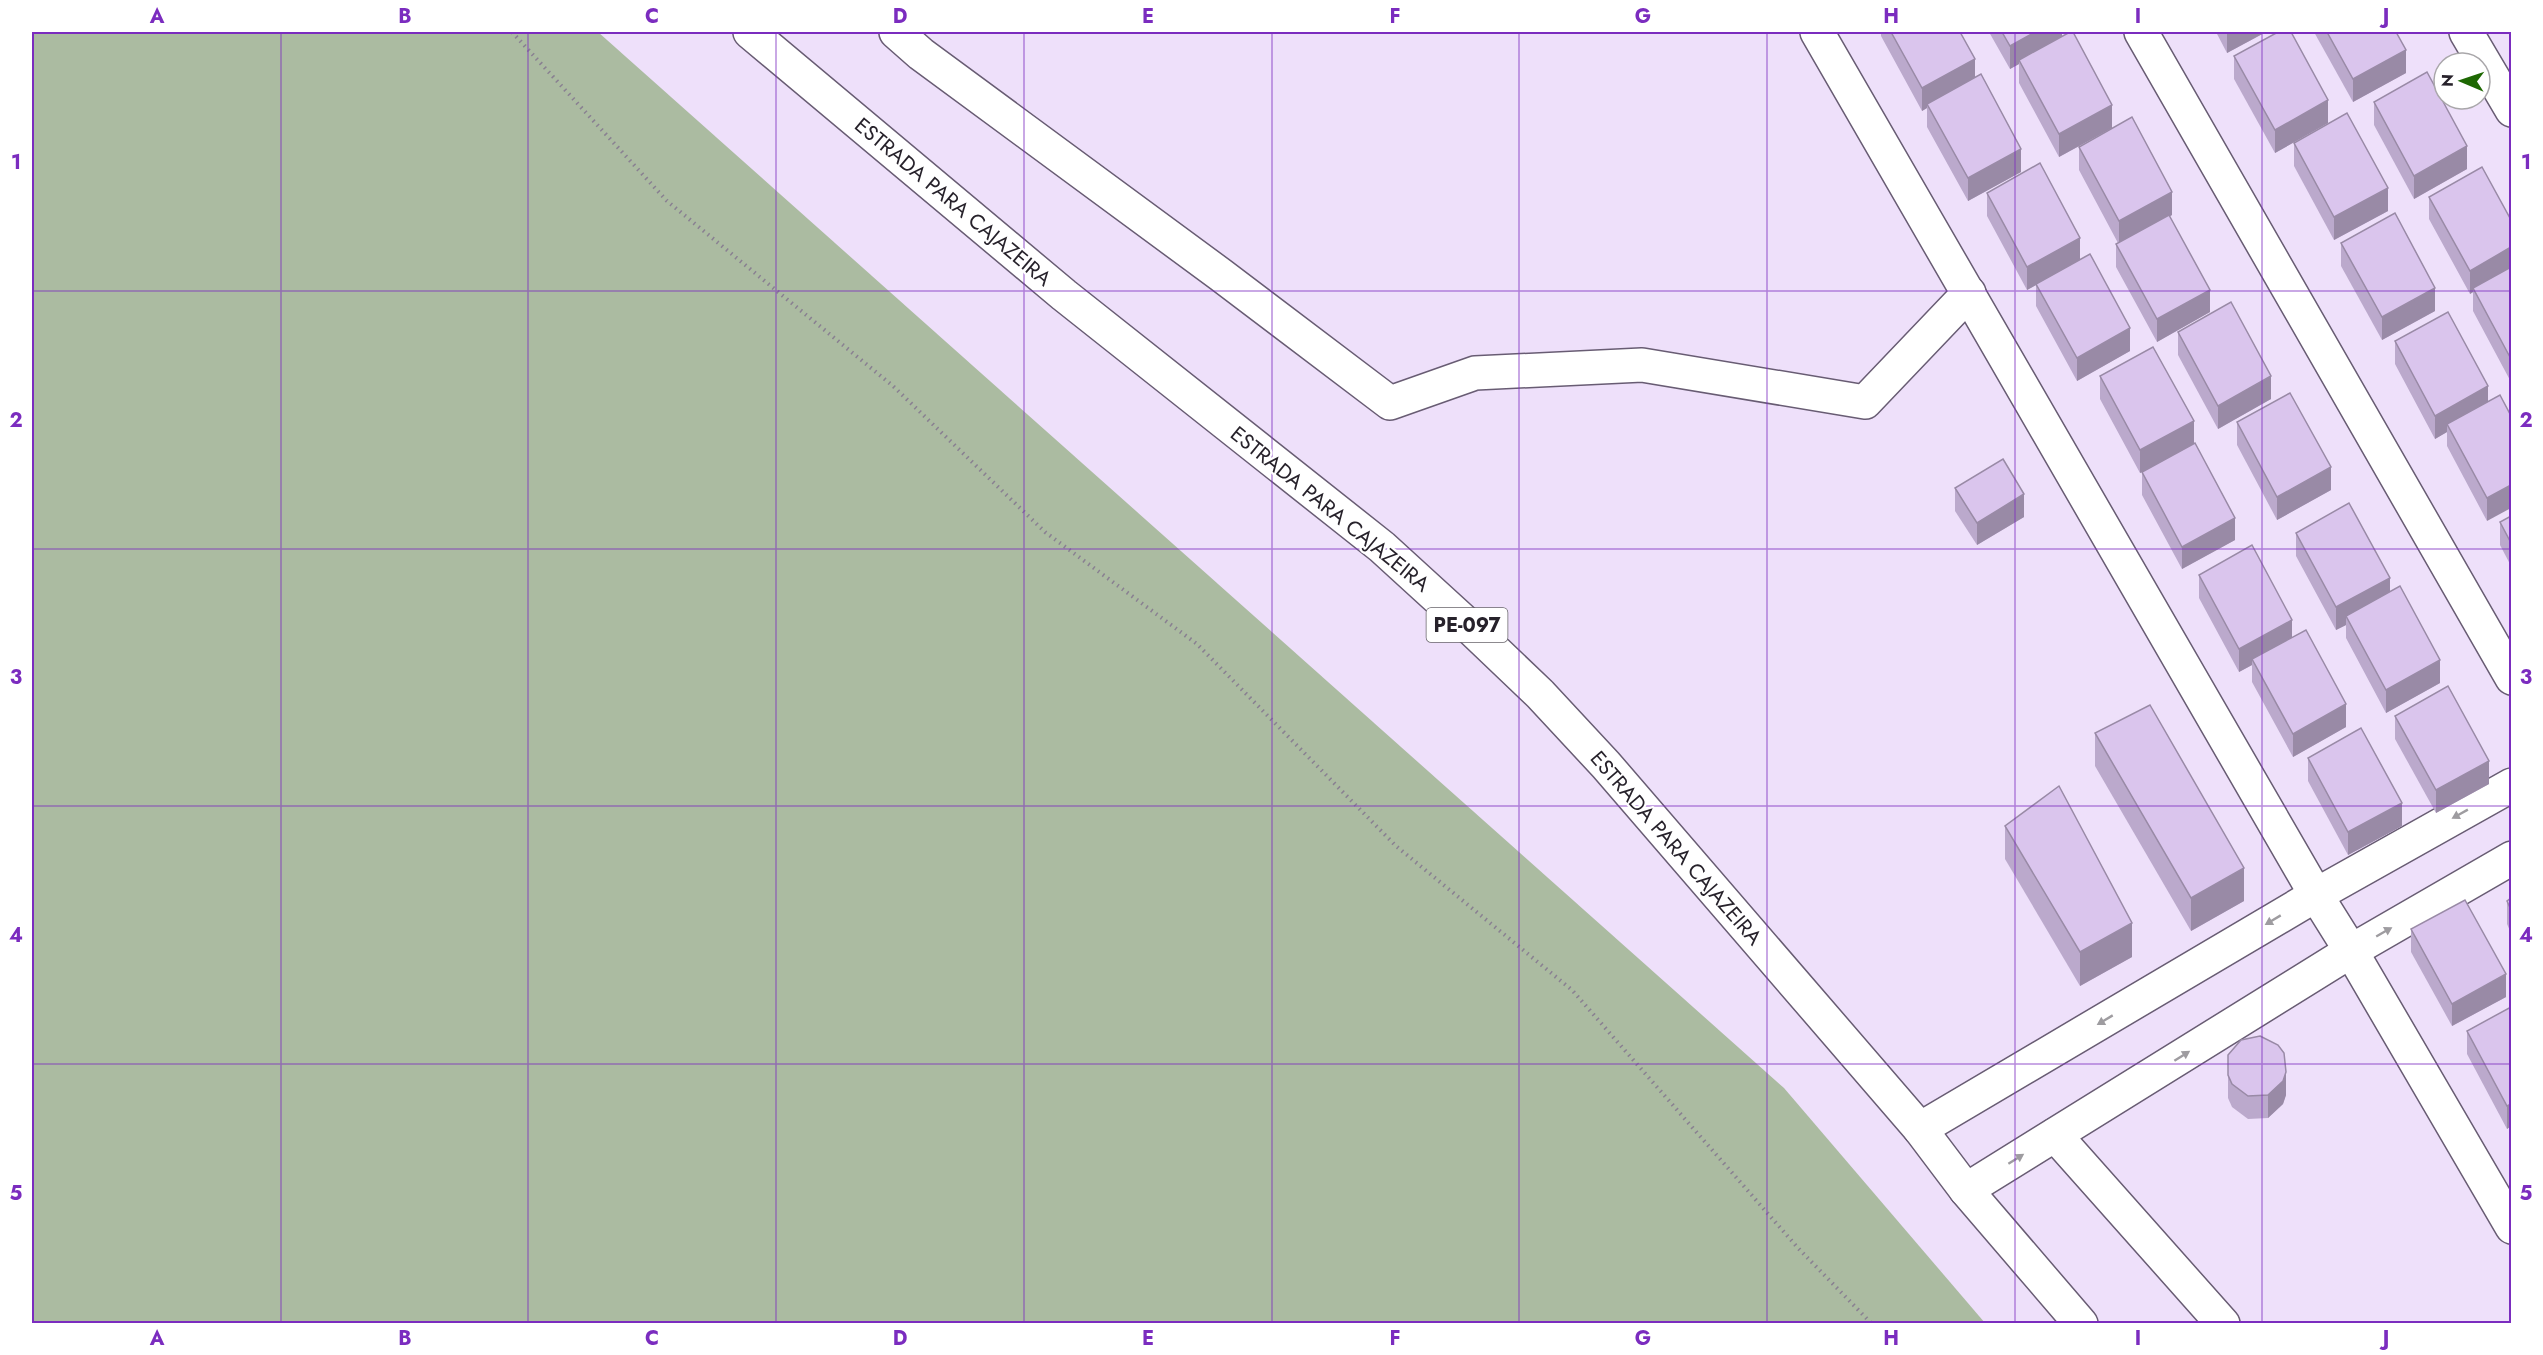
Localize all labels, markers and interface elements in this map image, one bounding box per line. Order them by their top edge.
text: A [149,2,165,31]
text: B [398,2,412,31]
text: C [645,2,659,31]
text: D [893,2,907,31]
text: E [1142,2,1154,31]
text: F [1389,2,1401,31]
text: G [1635,2,1651,31]
text: H [1883,2,1899,31]
text: I [2135,2,2141,31]
text: J [2379,2,2389,31]
north arrow [2432,51,2492,111]
text: N [2436,74,2459,87]
street label: ESTRADA PARA CAJAZEIRA [848,111,1058,293]
text: 1 [11,148,21,177]
text: 1 [2521,148,2531,177]
text: 2 [9,406,23,435]
text: 2 [2519,406,2533,435]
street label: ESTRADA PARA CAJAZEIRA [1224,419,1436,599]
road number: PE-097 [1426,608,1508,642]
text: 3 [10,663,22,692]
text: 3 [2520,663,2532,692]
street label: ESTRADA PARA CAJAZEIRA [1583,744,1769,952]
one-way arrow [2452,808,2469,818]
one-way arrow [2265,915,2281,926]
text: 4 [9,921,23,950]
text: 4 [2519,921,2533,950]
one-way arrow [2376,927,2393,937]
one-way arrow [2097,1014,2113,1025]
one-way arrow [2174,1051,2190,1062]
one-way arrow [2008,1153,2024,1164]
text: 5 [10,1179,23,1208]
text: 5 [2520,1179,2533,1208]
text: A [149,1324,165,1353]
text: B [398,1324,412,1353]
text: C [645,1324,659,1353]
text: D [893,1324,907,1353]
text: E [1142,1324,1154,1353]
text: F [1389,1324,1401,1353]
text: G [1635,1324,1651,1353]
text: H [1883,1324,1899,1353]
text: I [2135,1324,2141,1353]
text: J [2379,1324,2389,1353]

